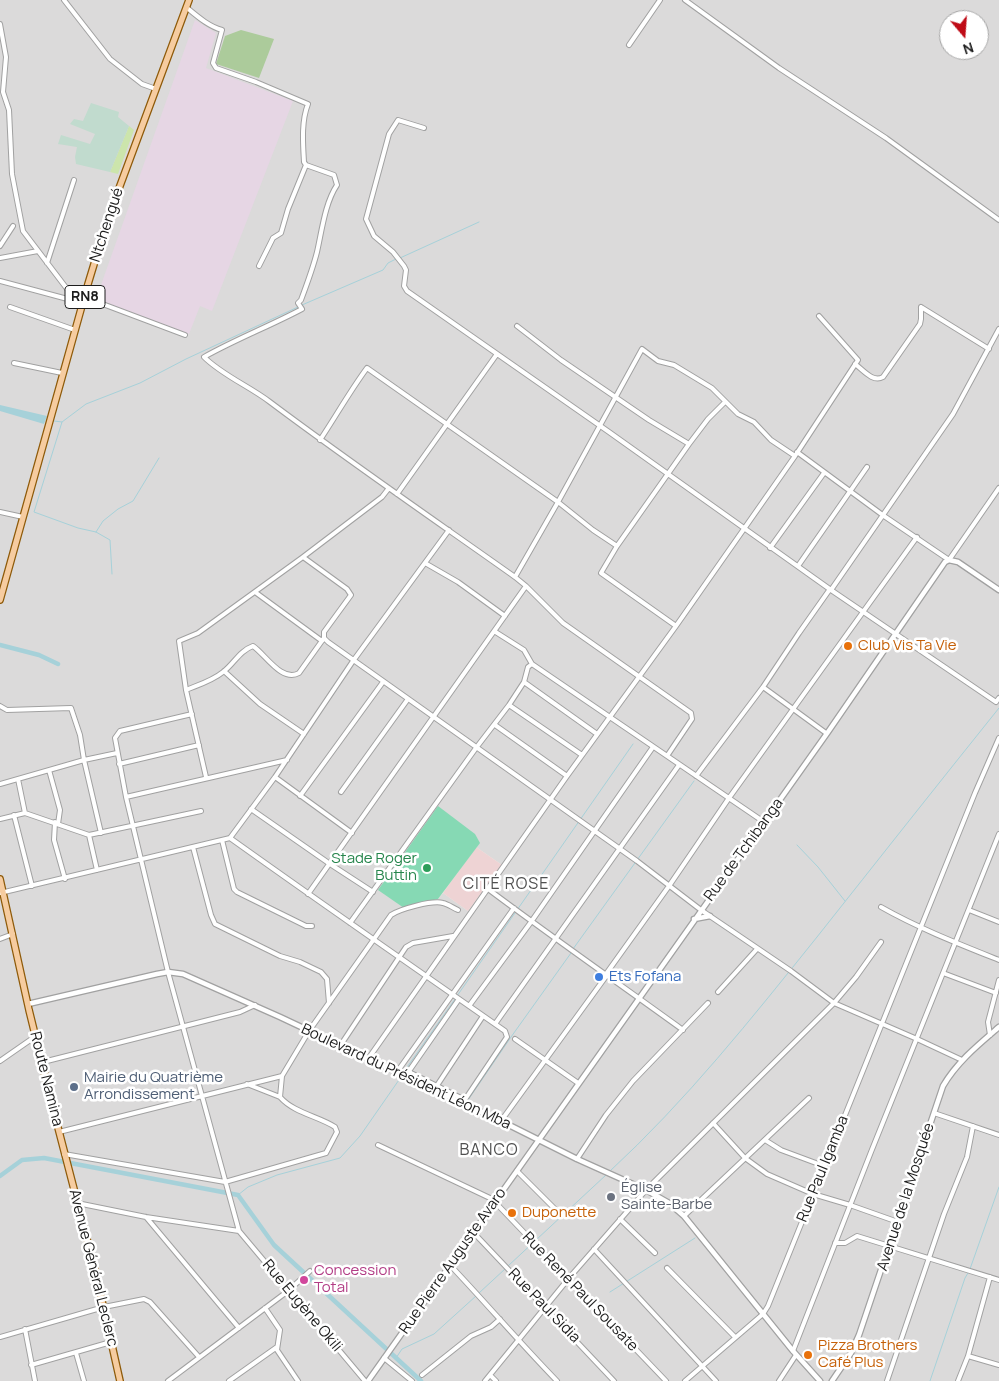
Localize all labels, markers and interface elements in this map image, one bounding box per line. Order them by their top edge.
north arrow [939,10,989,60]
text: N [961,38,976,59]
street label: Ntchengué [87,186,127,264]
road number: RN8 [65,286,105,308]
place label: Club Vis Ta Vie [858,637,956,655]
marker: Club Vis Ta Vie [842,640,854,652]
street label: Rue de Tchibanga [701,795,787,905]
place label: Stade Roger Buttin [331,850,417,885]
marker: Stade Roger Buttin [421,862,433,874]
district label: CITÉ ROSE [462,875,550,895]
place label: Ets Fofana [609,968,681,986]
marker: Ets Fofana [593,971,605,983]
street label: Boulevard du Président Léon Mba [298,1020,514,1134]
street label: Route Namina [26,1030,66,1128]
place label: Mairie du Quatrième Arrondissement [84,1069,223,1104]
marker: Mairie du Quatrième Arrondissement [68,1081,80,1093]
street label: Rue Paul Igamba [793,1113,853,1225]
street label: Avenue de la Mosquée [874,1121,938,1273]
district label: BANCO [459,1141,519,1161]
place label: Église Sainte-Barbe [621,1179,712,1214]
street label: Rue Pierre Auguste Avaro [396,1185,510,1337]
street label: Avenue Général Leclerc [65,1188,121,1348]
marker: Église Sainte-Barbe [605,1191,617,1203]
place label: Duponette [522,1204,596,1222]
marker: Duponette [506,1207,518,1219]
street label: Rue René Paul Sousate [518,1229,642,1355]
street label: Rue Eugène Okili [258,1256,346,1356]
place label: Concession Total [314,1262,396,1297]
street label: Rue Paul Sidia [504,1265,584,1347]
marker: Concession Total [298,1274,310,1286]
place label: Pizza Brothers Café Plus [818,1337,917,1372]
marker: Pizza Brothers Café Plus [802,1349,814,1361]

